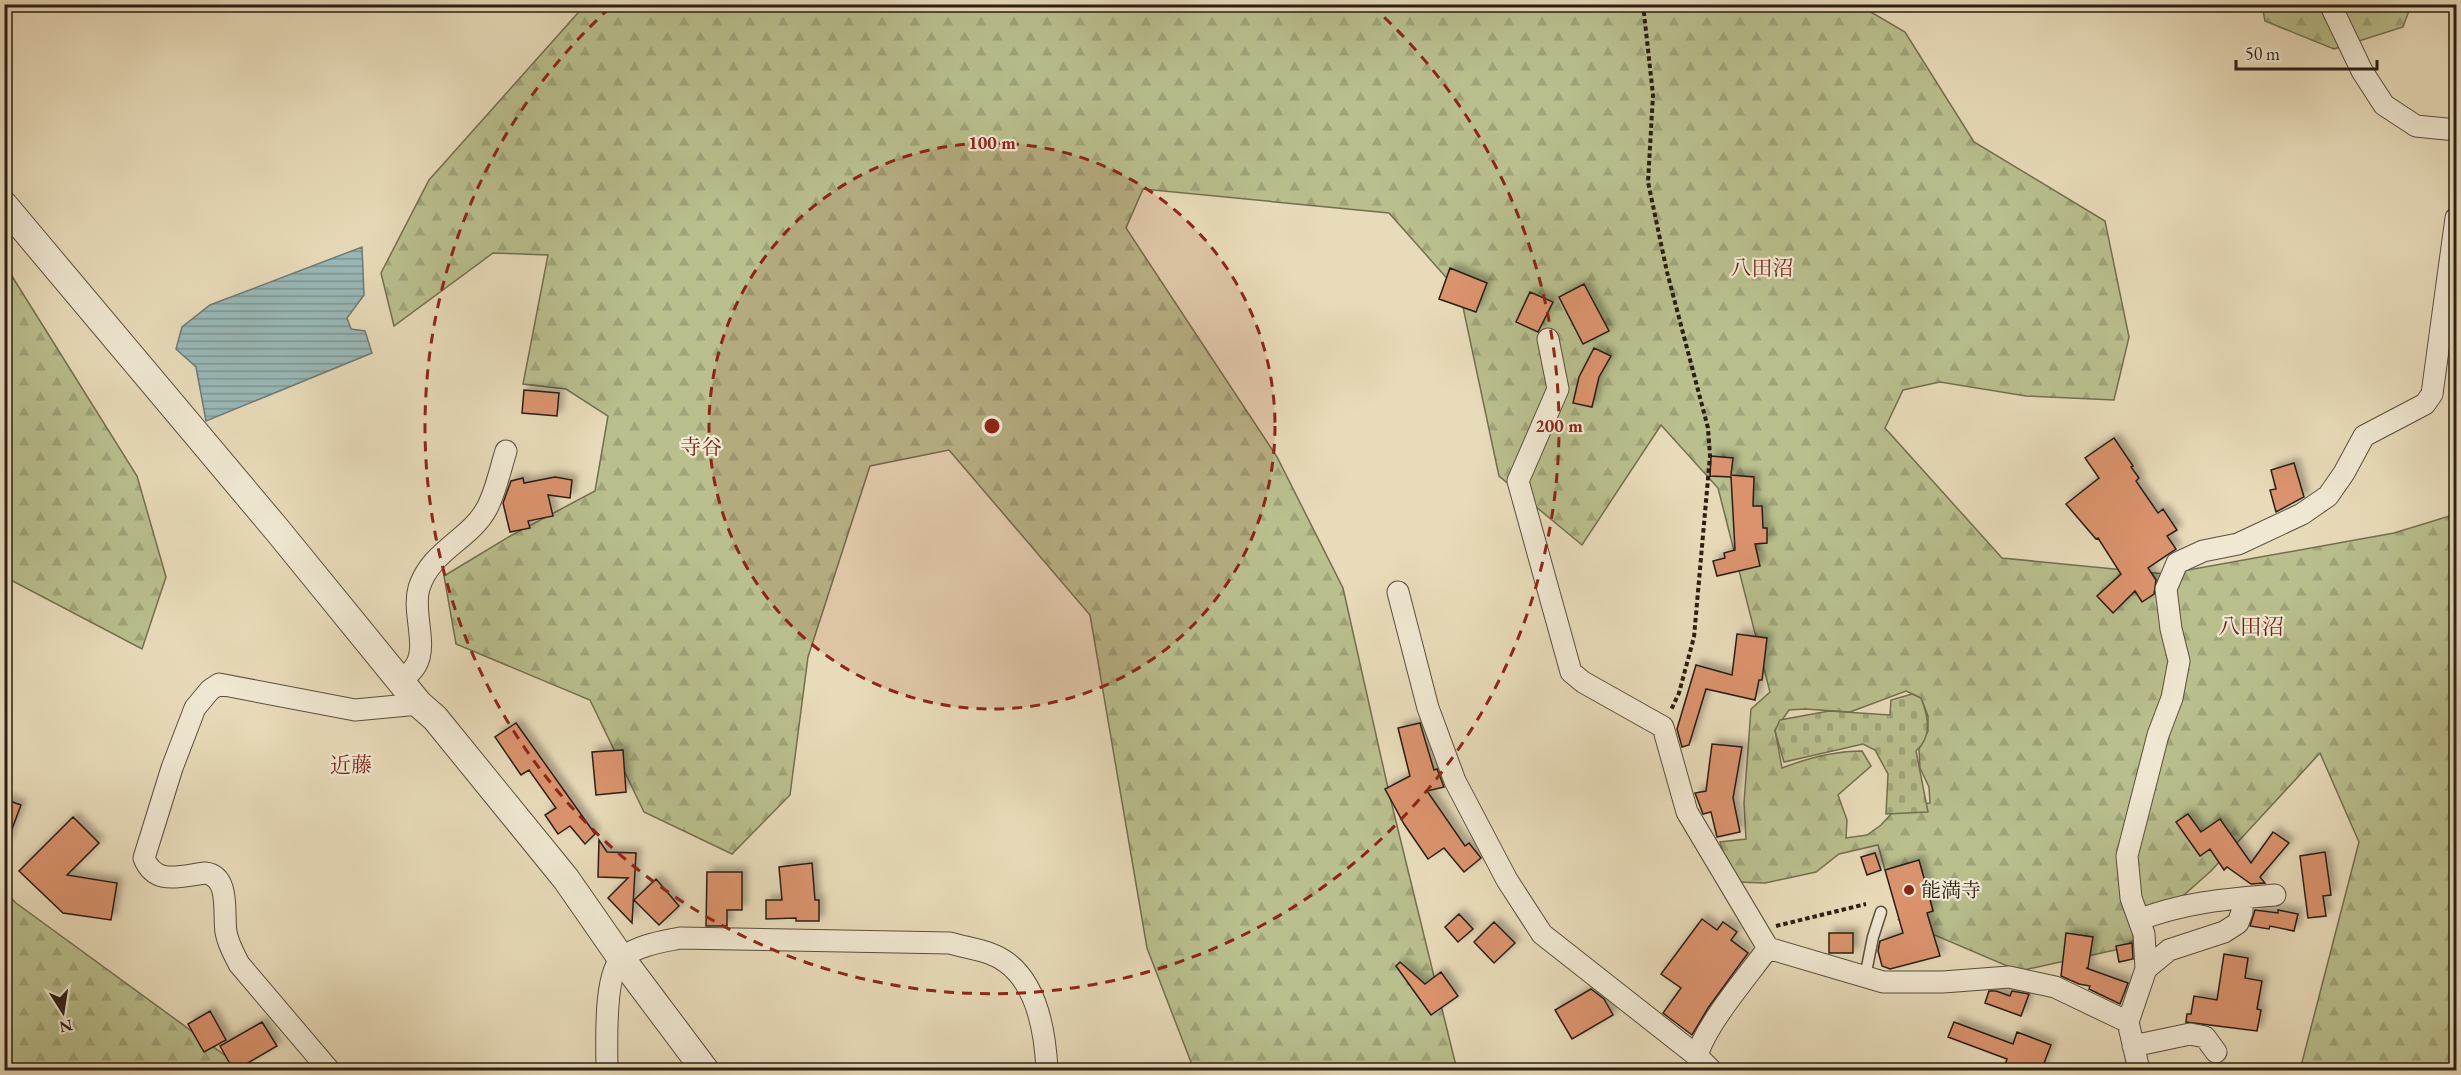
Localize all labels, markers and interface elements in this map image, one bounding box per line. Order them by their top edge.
scale bar [2236,33,2377,71]
text: 50 m [2245,42,2280,65]
text: 100 m [968,131,1016,154]
district label: 八田沼 [1731,254,1794,281]
text: 200 m [1535,414,1583,437]
centre of rings [982,416,1002,436]
district label: 寺谷 [680,433,722,460]
district label: 八田沼 [2218,612,2284,641]
district label: 近藤 [330,751,372,778]
place label: 能満寺 [1921,877,1981,903]
marker: 能満寺 [1902,883,1916,897]
north arrow [33,982,93,1042]
text: N [57,1015,75,1038]

